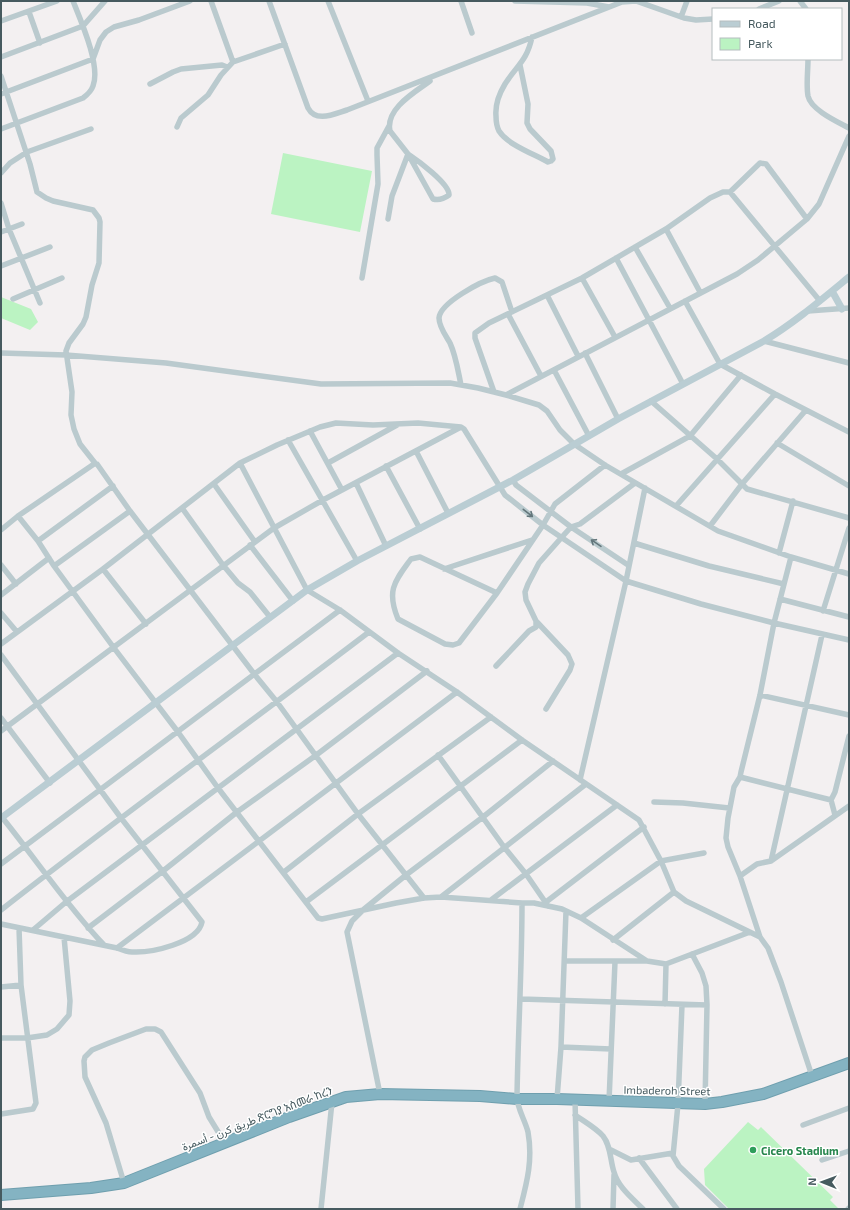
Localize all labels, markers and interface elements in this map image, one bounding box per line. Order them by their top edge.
legend [712,8,842,60]
text: Road [748,16,776,30]
text: Park [748,36,773,50]
one-way arrow [522,509,533,517]
one-way arrow [591,539,602,547]
street label: طريق كرن - أسمرة ጽርግያ አስመራ ከረን [180,1083,335,1154]
street label: Imbaderoh Street [623,1083,711,1097]
place label: Cicero Stadium [761,1144,839,1157]
marker: Cicero Stadium [748,1145,758,1155]
north arrow [802,1162,842,1202]
text: N [805,1178,818,1186]

